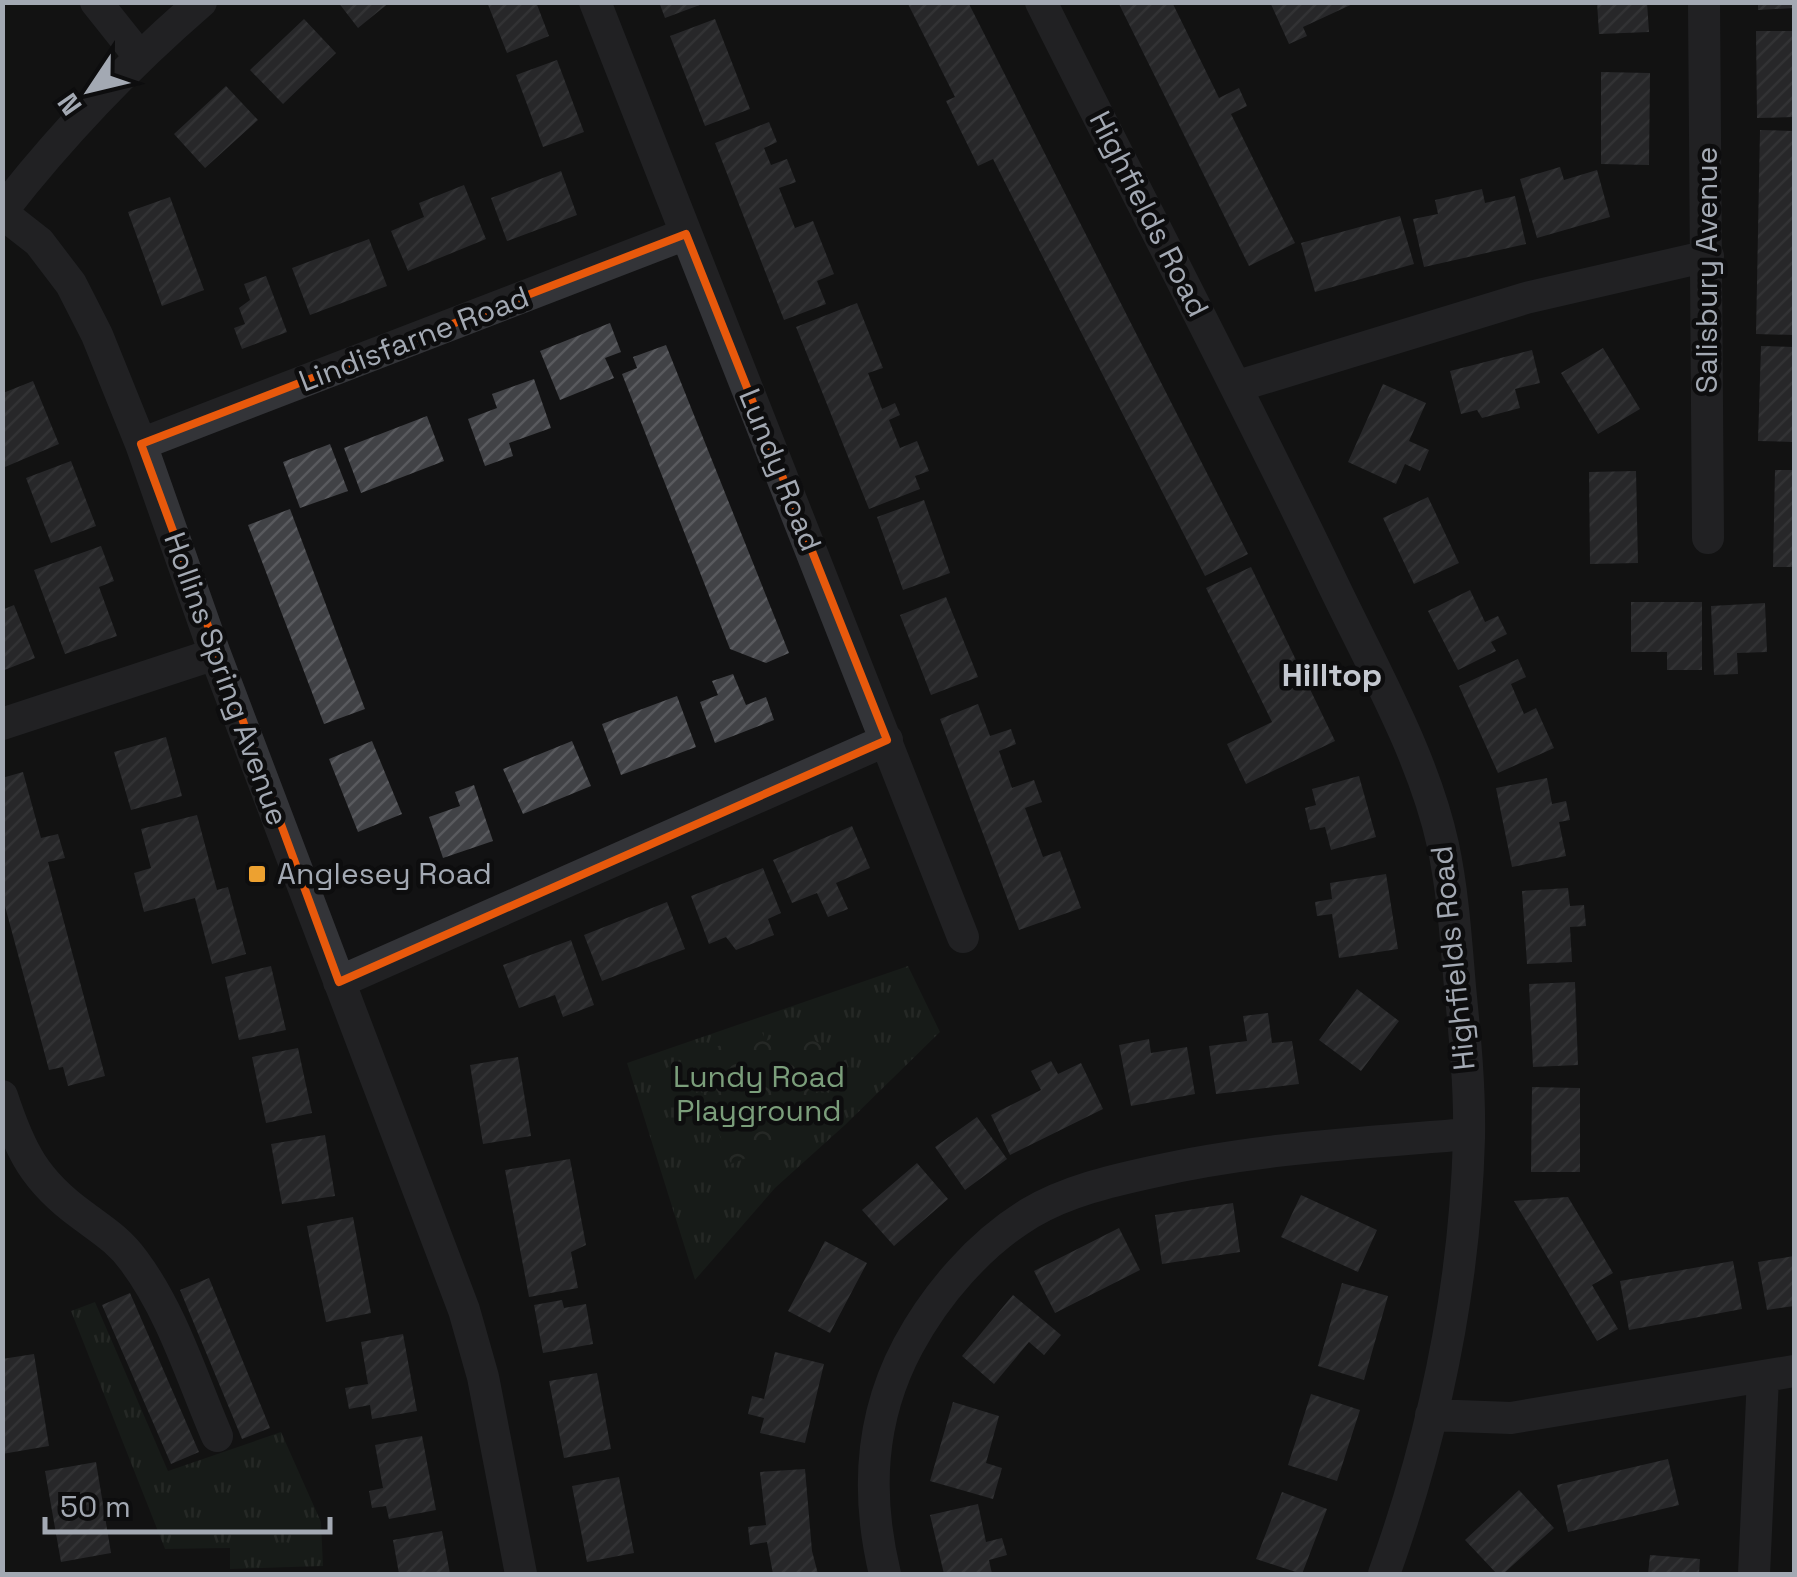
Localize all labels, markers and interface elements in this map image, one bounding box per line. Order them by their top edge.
north arrow [40,40,140,140]
text: N [49,86,90,122]
street label: Highfields Road [1081,104,1218,323]
street label: Salisbury Avenue [1687,147,1726,393]
street label: Lindisfarne Road [293,277,534,400]
street label: Lundy Road [730,383,831,557]
street label: Hollins Spring Avenue [155,527,298,831]
district label: Hilltop [1282,655,1382,695]
street label: Highfields Road [1421,844,1484,1072]
place label: Anglesey Road [277,854,492,893]
marker: Anglesey Road [246,863,268,885]
park label: Lundy Road Playground [673,1057,845,1130]
scale bar [45,1472,330,1534]
text: 50 m [60,1487,131,1526]

